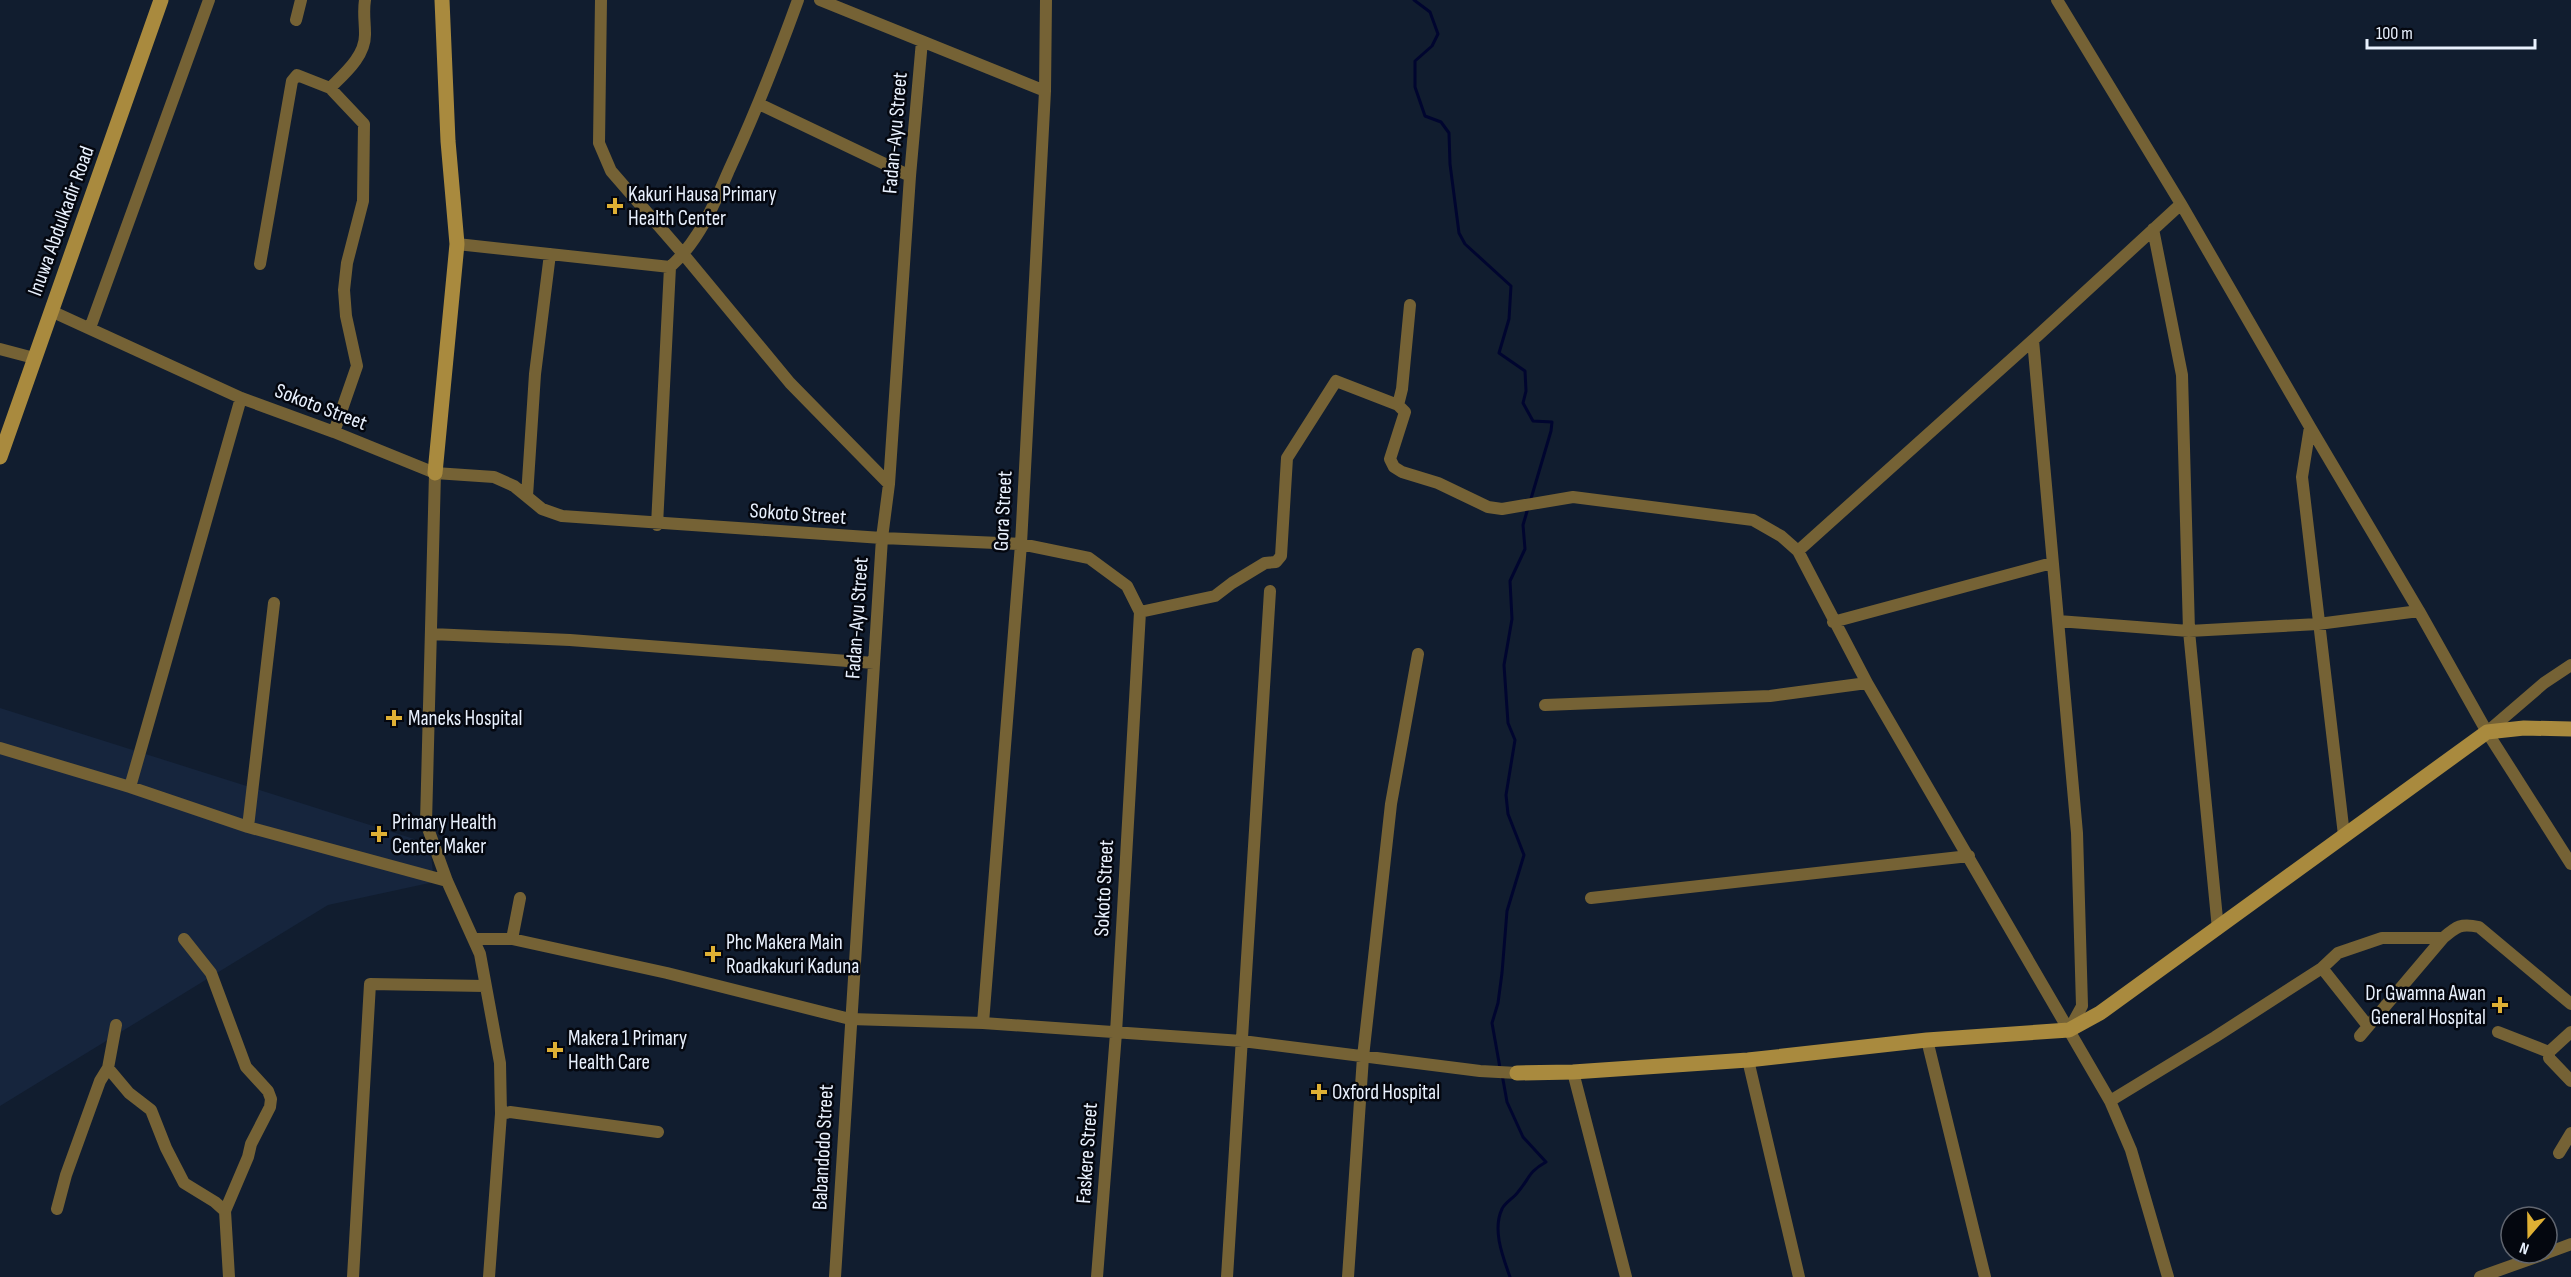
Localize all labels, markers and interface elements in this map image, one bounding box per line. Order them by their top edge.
scale bar [2367,12,2535,50]
text: 100 m [2376,23,2413,44]
street label: Fadan-Ayu Street [877,71,913,195]
street label: Inuwa Abdulkadir Road [22,143,100,299]
place label: Kakuri Hausa Primary Health Center [628,182,777,231]
marker: Kakuri Hausa Primary Health Center [606,197,624,215]
street label: Sokoto Street [271,378,371,436]
street label: Gora Street [988,470,1018,552]
street label: Sokoto Street [749,498,847,530]
street label: Fadan-Ayu Street [840,556,874,680]
place label: Maneks Hospital [408,706,522,731]
marker: Maneks Hospital [385,709,403,727]
place label: Primary Health Center Maker [392,810,497,859]
marker: Primary Health Center Maker [370,825,388,843]
street label: Sokoto Street [1089,839,1119,937]
place label: Phc Makera Main Roadkakuri Kaduna [726,930,859,979]
marker: Phc Makera Main Roadkakuri Kaduna [704,945,722,963]
place label: Dr Gwamna Awan General Hospital [2365,981,2486,1030]
marker: Dr Gwamna Awan General Hospital [2491,996,2509,1014]
place label: Makera 1 Primary Health Care [568,1026,687,1075]
marker: Makera 1 Primary Health Care [546,1041,564,1059]
place label: Oxford Hospital [1332,1080,1440,1105]
marker: Oxford Hospital [1310,1083,1328,1101]
street label: Babandodo Street [807,1084,839,1210]
street label: Faskere Street [1071,1102,1103,1204]
north arrow [2499,1205,2559,1265]
text: N [2517,1237,2532,1258]

